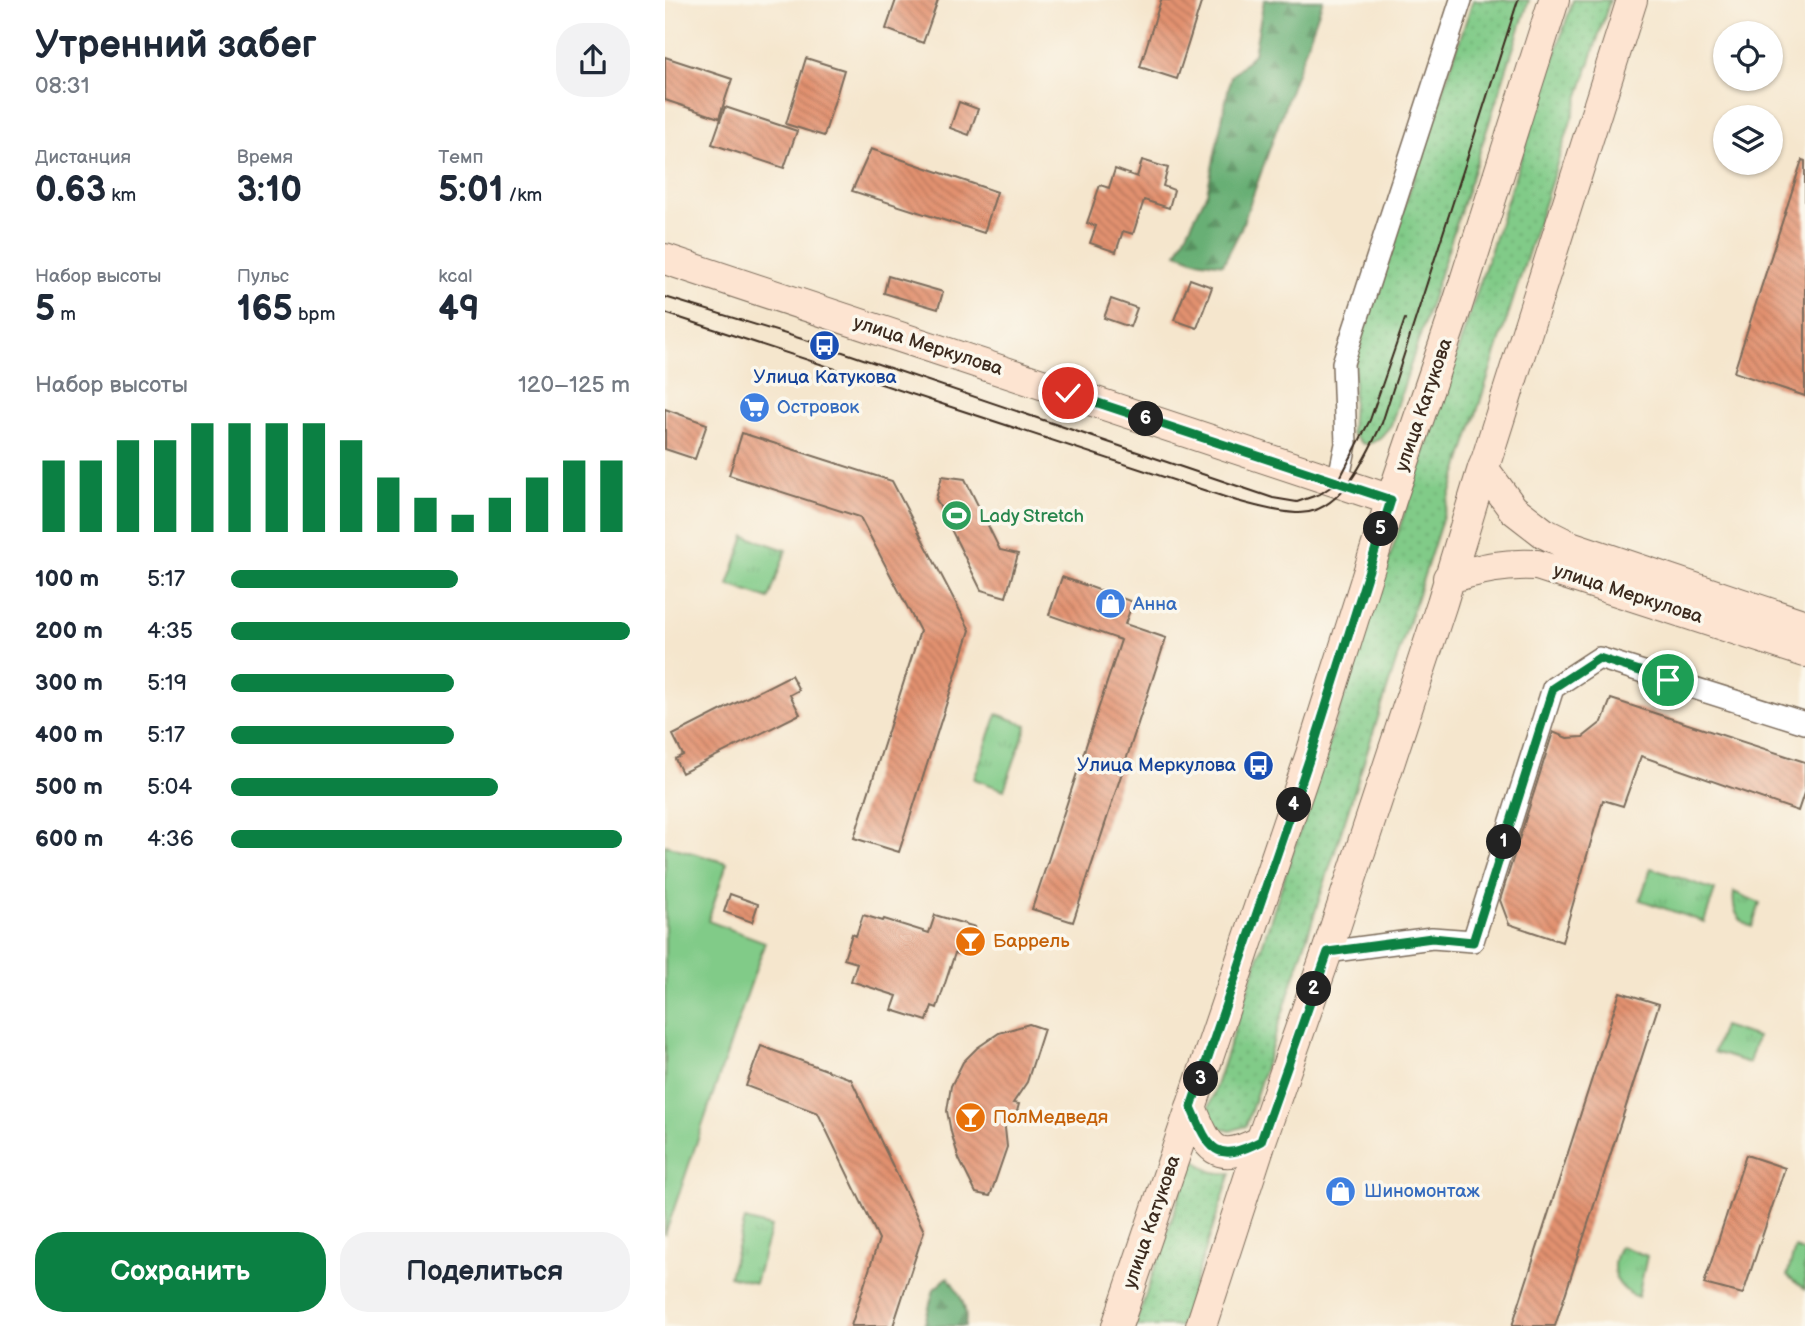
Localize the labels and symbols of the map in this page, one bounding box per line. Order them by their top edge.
street label: улица Меркулова [850,311,1006,381]
bus stop icon: Улица Катукова [808,329,842,363]
street label: улица Катукова [1390,335,1458,475]
pin [1038,363,1098,423]
place label: Улица Катукова [753,366,897,389]
supermarket icon: Островок [737,390,771,424]
place label: Островок [777,396,859,419]
pin: 6 [1128,402,1163,436]
sports icon: Lady Stretch [939,499,973,533]
place label: Lady Stretch [979,505,1084,528]
pin: 5 [1363,512,1399,546]
street label: улица Меркулова [1550,559,1706,629]
shop icon: Анна [1093,587,1127,621]
place label: Анна [1132,593,1177,616]
pin [1638,650,1698,710]
bus stop icon: Улица Меркулова [1242,748,1276,782]
place label: Улица Меркулова [1077,754,1236,777]
pin: 4 [1277,788,1311,822]
pin: 1 [1487,824,1521,860]
bar icon: Баррель [953,924,987,958]
place label: Баррель [993,930,1070,953]
pin: 2 [1297,972,1331,1006]
pin: 3 [1183,1062,1219,1096]
bar icon: ПолМедведя [953,1100,987,1134]
place label: ПолМедведя [993,1106,1108,1129]
street label: улица Катукова [1118,1152,1186,1292]
shop icon: Шиномонтаж [1324,1174,1358,1208]
place label: Шиномонтаж [1364,1180,1481,1203]

